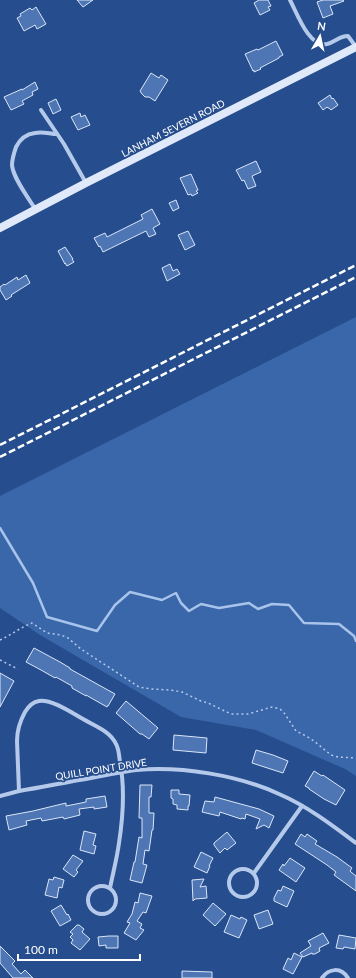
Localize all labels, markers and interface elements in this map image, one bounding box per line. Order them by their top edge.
north arrow [300,16,340,56]
text: N [316,19,327,33]
street label: LANHAM SEVERN ROAD [119,97,227,159]
street label: QUILL POINT DRIVE [54,756,148,782]
scale bar [18,936,140,962]
text: 100 m [24,942,58,957]

